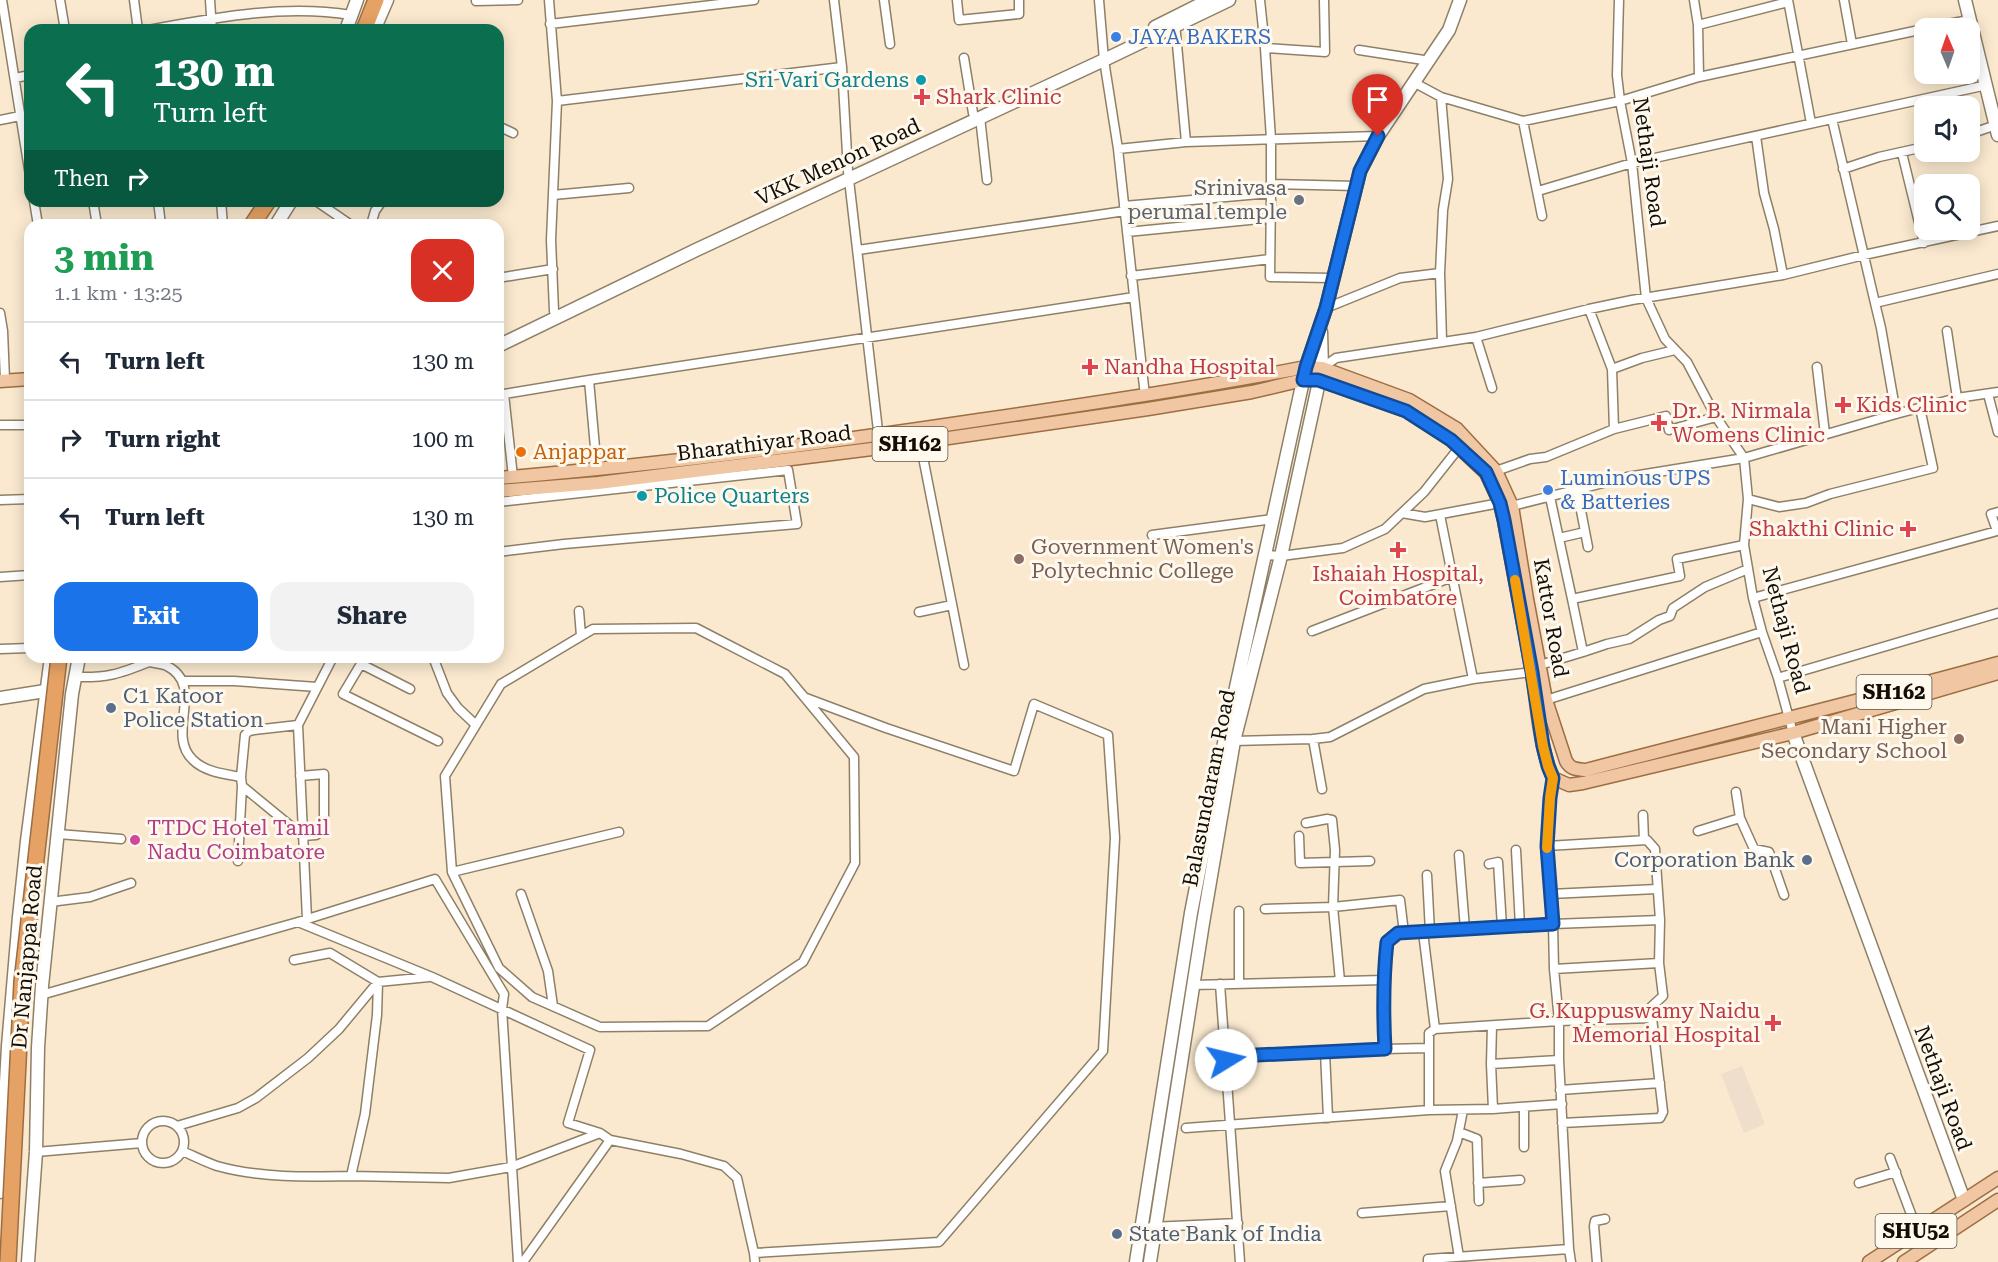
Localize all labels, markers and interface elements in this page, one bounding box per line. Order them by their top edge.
north arrow [1914,18,1980,84]
map controls [1914,18,1980,240]
place label: JAYA BAKERS [1128,25,1271,49]
marker: JAYA BAKERS [1109,30,1123,44]
text: 130 m [153,47,275,96]
icon: left [54,48,132,126]
place label: Sri Vari Gardens [745,68,909,92]
marker: Sri Vari Gardens [914,73,928,87]
pin [1352,74,1403,136]
icon: arrive [1361,83,1394,116]
place label: Shark Clinic [936,85,1062,109]
marker: Shark Clinic [913,88,931,106]
street label: Nethaji Road [1628,96,1670,229]
button: sound [1914,96,1980,162]
text: Turn left [153,97,267,129]
street label: VKK Menon Road [752,113,925,211]
icon: right [121,162,154,195]
text: Then [54,166,109,191]
button: search [1914,174,1980,240]
place label: Srinivasa perumal temple [1128,176,1288,224]
marker: Srinivasa perumal temple [1292,193,1306,207]
text: 3 min [54,237,154,279]
button: close [411,239,474,302]
text: 1.1 km · 13:25 [54,281,183,305]
icon: left [54,345,87,378]
text: Turn left [105,349,205,374]
text: 130 m [411,349,474,374]
place label: Nandha Hospital [1104,355,1276,379]
marker: Nandha Hospital [1081,358,1099,376]
place label: Kids Clinic [1856,393,1967,417]
marker: Kids Clinic [1834,396,1852,414]
place label: Dr. B. Nirmala Womens Clinic [1672,399,1825,447]
marker: Dr. B. Nirmala Womens Clinic [1650,414,1668,432]
street label: Bharathiyar Road [675,420,853,466]
icon: right [54,423,87,456]
text: Turn right [105,427,220,452]
text: 100 m [411,427,474,452]
road number: SH162 [872,427,948,461]
place label: Anjappar [533,440,626,464]
marker: Anjappar [514,445,528,459]
place label: Luminous UPS & Batteries [1560,466,1711,514]
marker: Luminous UPS & Batteries [1541,483,1555,497]
place label: Police Quarters [654,484,810,508]
marker: Police Quarters [635,489,649,503]
icon: left [54,501,87,534]
text: Turn left [105,505,205,530]
text: 130 m [411,505,474,530]
place label: Shakthi Clinic [1749,517,1894,541]
marker: Shakthi Clinic [1899,520,1917,538]
place label: Government Women's Polytechnic College [1031,535,1254,583]
marker: Ishaiah Hospital, Coimbatore [1389,541,1407,559]
marker: Government Women's Polytechnic College [1012,552,1026,566]
street label: Kattor Road [1529,557,1573,680]
place label: Ishaiah Hospital, Coimbatore [1312,562,1484,610]
street label: Nethaji Road [1757,564,1815,697]
button: Exit [54,582,258,651]
button: Share [270,582,474,651]
road number: SH162 [1856,675,1932,709]
place label: C1 Katoor Police Station [123,684,264,732]
street label: Balasundaram Road [1178,687,1240,889]
marker: C1 Katoor Police Station [104,701,118,715]
place label: Mani Higher Secondary School [1761,715,1948,763]
marker: Mani Higher Secondary School [1952,732,1966,746]
place label: TTDC Hotel Tamil Nadu Coimbatore [147,816,330,864]
marker: TTDC Hotel Tamil Nadu Coimbatore [128,833,142,847]
place label: Corporation Bank [1614,848,1795,872]
marker: Corporation Bank [1800,853,1814,867]
street label: Dr Nanjappa Road [7,863,47,1050]
place label: G. Kuppuswamy Naidu Memorial Hospital [1529,999,1760,1047]
marker: G. Kuppuswamy Naidu Memorial Hospital [1764,1014,1782,1032]
street label: Nethaji Road [1909,1022,1977,1154]
position arrow [1194,1028,1258,1092]
road number: SHU52 [1876,1214,1956,1248]
place label: State Bank of India [1129,1222,1322,1246]
marker: State Bank of India [1110,1227,1124,1241]

